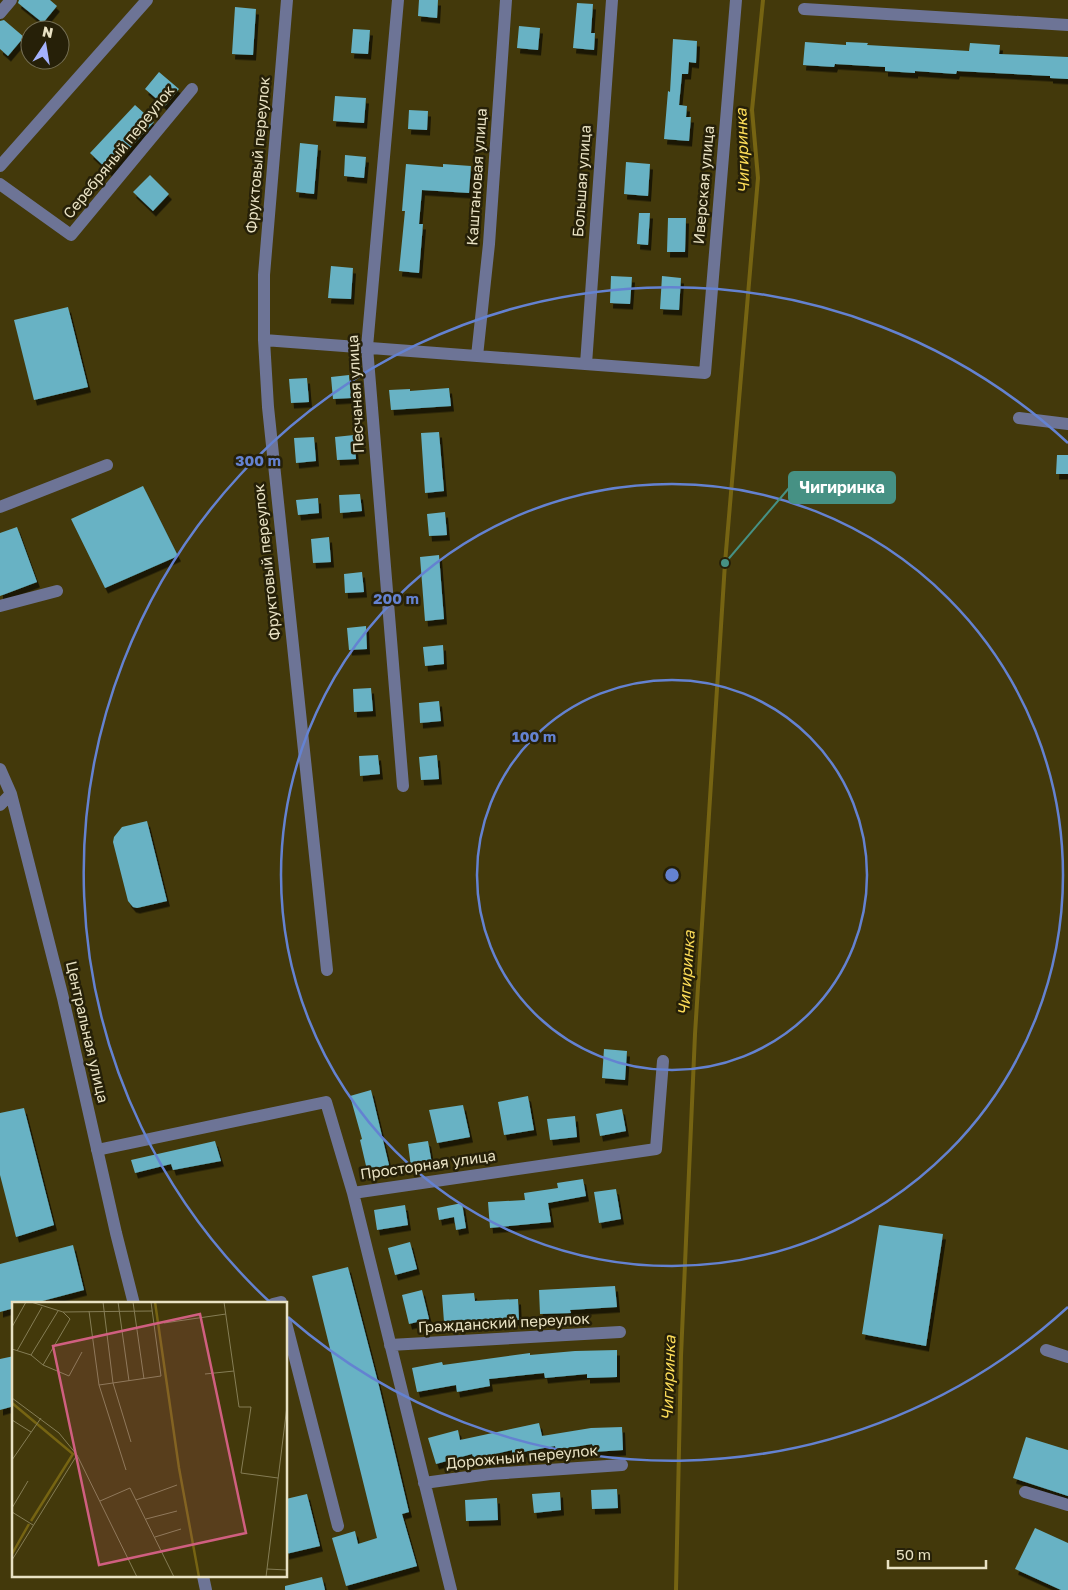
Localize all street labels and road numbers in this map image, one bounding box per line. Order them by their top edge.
street label: Фруктовый переулок [241,75,273,234]
street label: Серебряный переулок [59,81,178,222]
street label: Каштановая улица [462,108,490,246]
street label: Большая улица [568,124,594,238]
street label: Иверская улица [689,125,717,245]
street label: Песчаная улица [343,334,367,454]
street label: Фруктовый переулок [249,483,283,641]
street label: Центральная улица [63,959,113,1104]
street label: Просторная улица [359,1146,497,1182]
street label: Гражданский переулок [418,1308,591,1335]
street label: Дорожный переулок [445,1440,599,1472]

